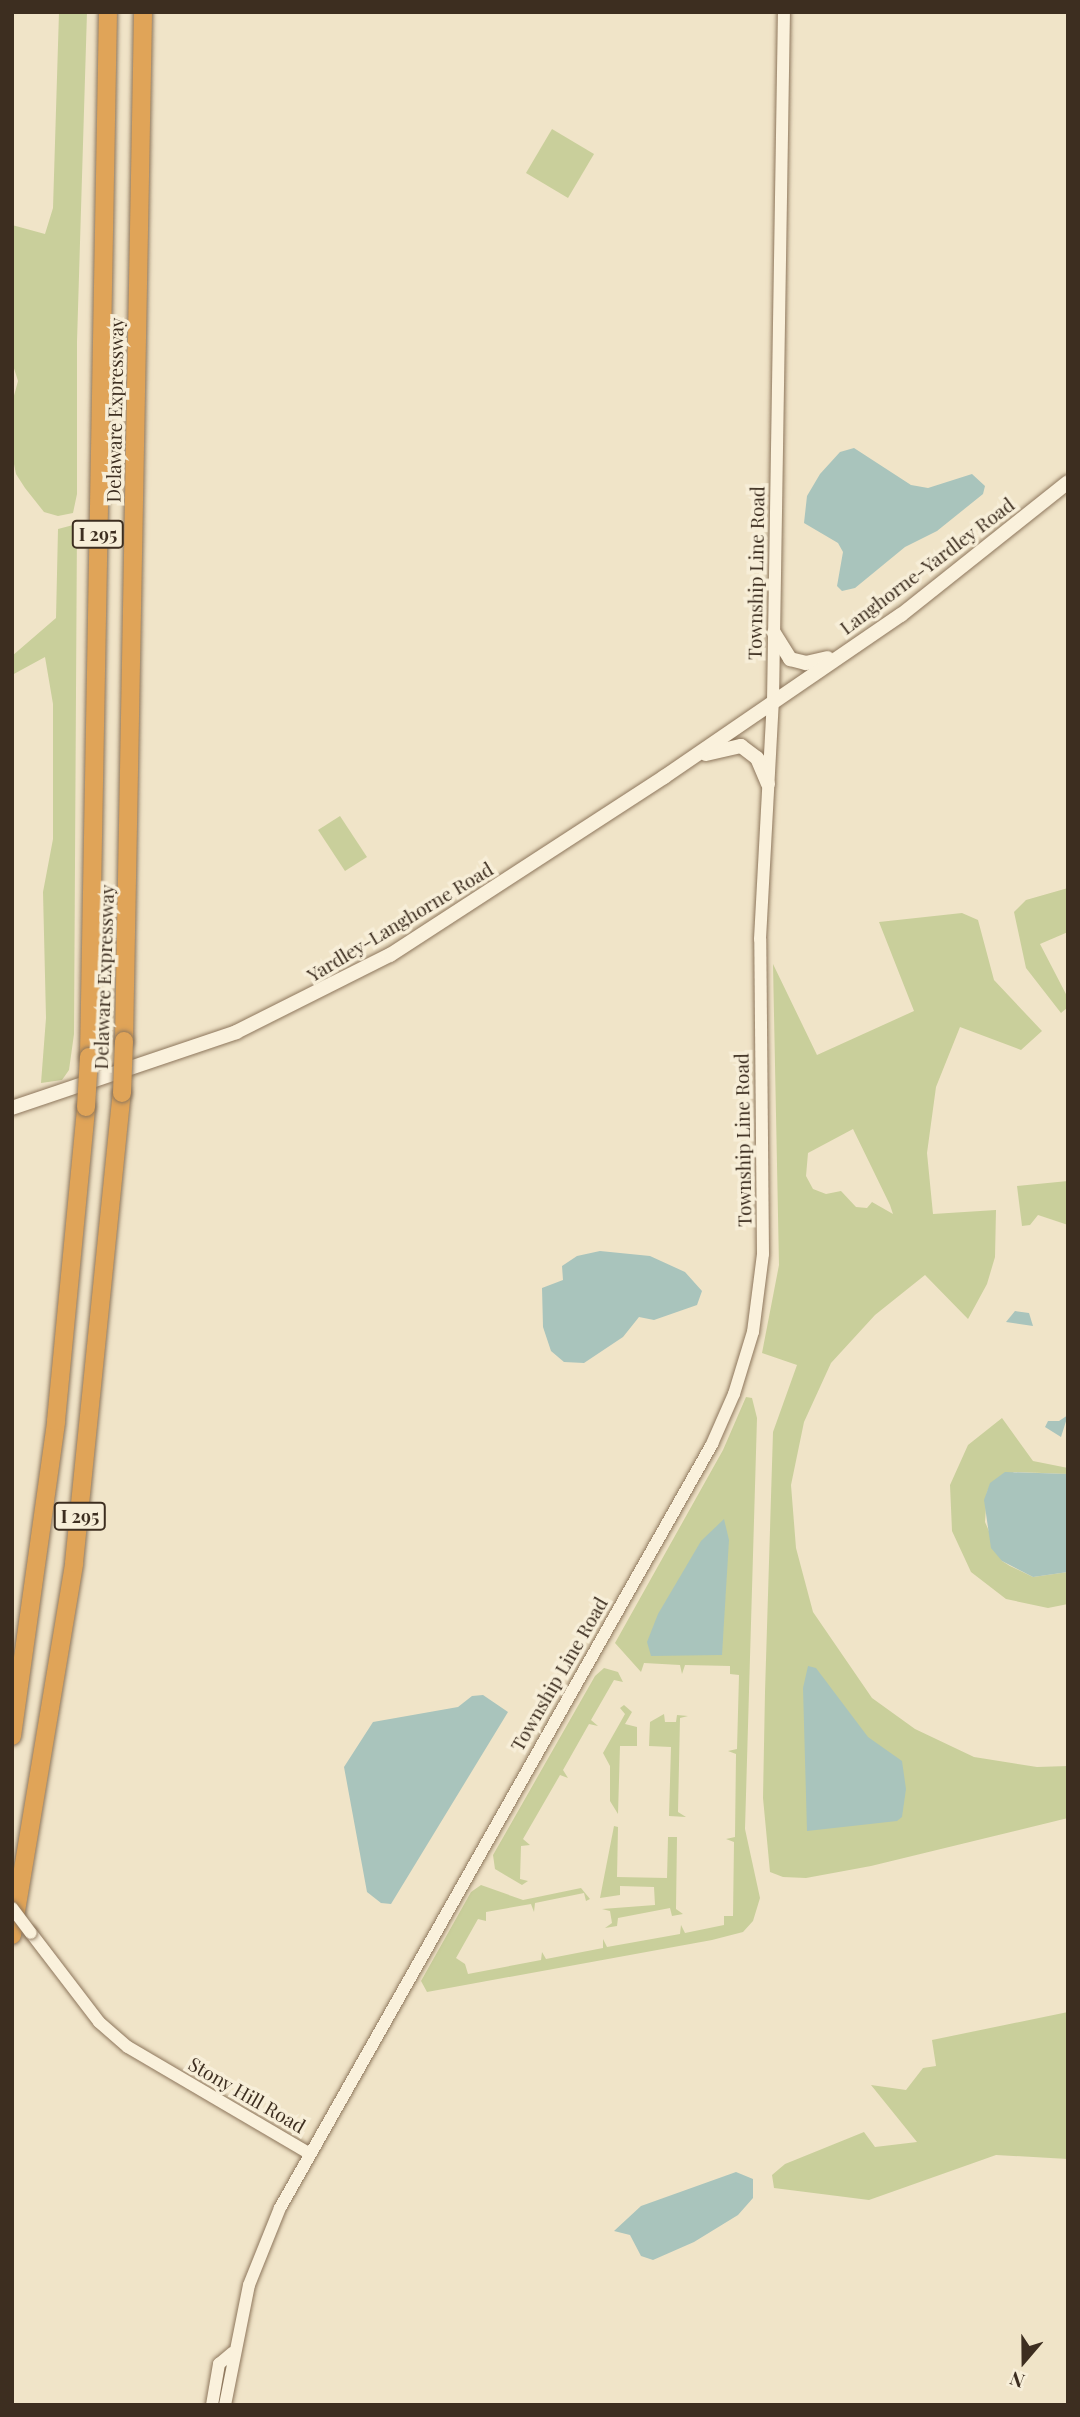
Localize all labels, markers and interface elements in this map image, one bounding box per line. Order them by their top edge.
street label: Delaware Expressway [102,317,128,503]
street label: Township Line Road [743,486,769,660]
street label: Langhorne-Yardley Road [835,493,1019,639]
road number: I 295 [70,520,126,548]
street label: Yardley-Langhorne Road [303,857,497,987]
street label: Delaware Expressway [89,884,119,1070]
street label: Township Line Road [730,1053,756,1227]
road number: I 295 [52,1502,108,1531]
street label: Township Line Road [506,1593,612,1755]
street label: Stony Hill Road [184,2052,310,2138]
north arrow [989,2326,1059,2396]
text: N [1006,2366,1028,2395]

